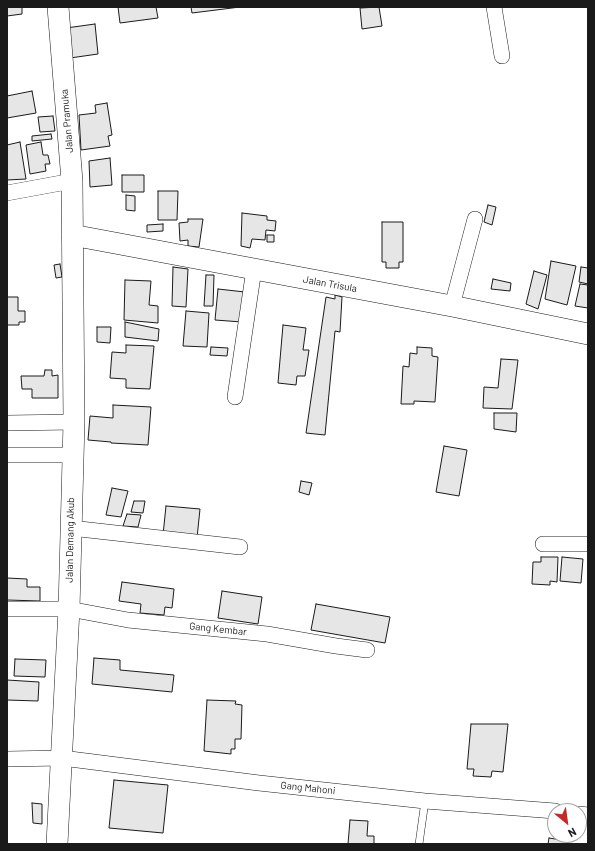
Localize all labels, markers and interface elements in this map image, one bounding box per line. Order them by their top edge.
street label: Jalan Pramuka [58,89,76,153]
street label: Jalan Trisula [302,273,358,295]
street label: Jalan Demang Akub [63,497,77,583]
street label: Gang Kembar [189,620,247,638]
street label: Gang Mahoni [280,779,336,797]
north arrow [547,803,587,843]
text: N [566,826,579,841]

